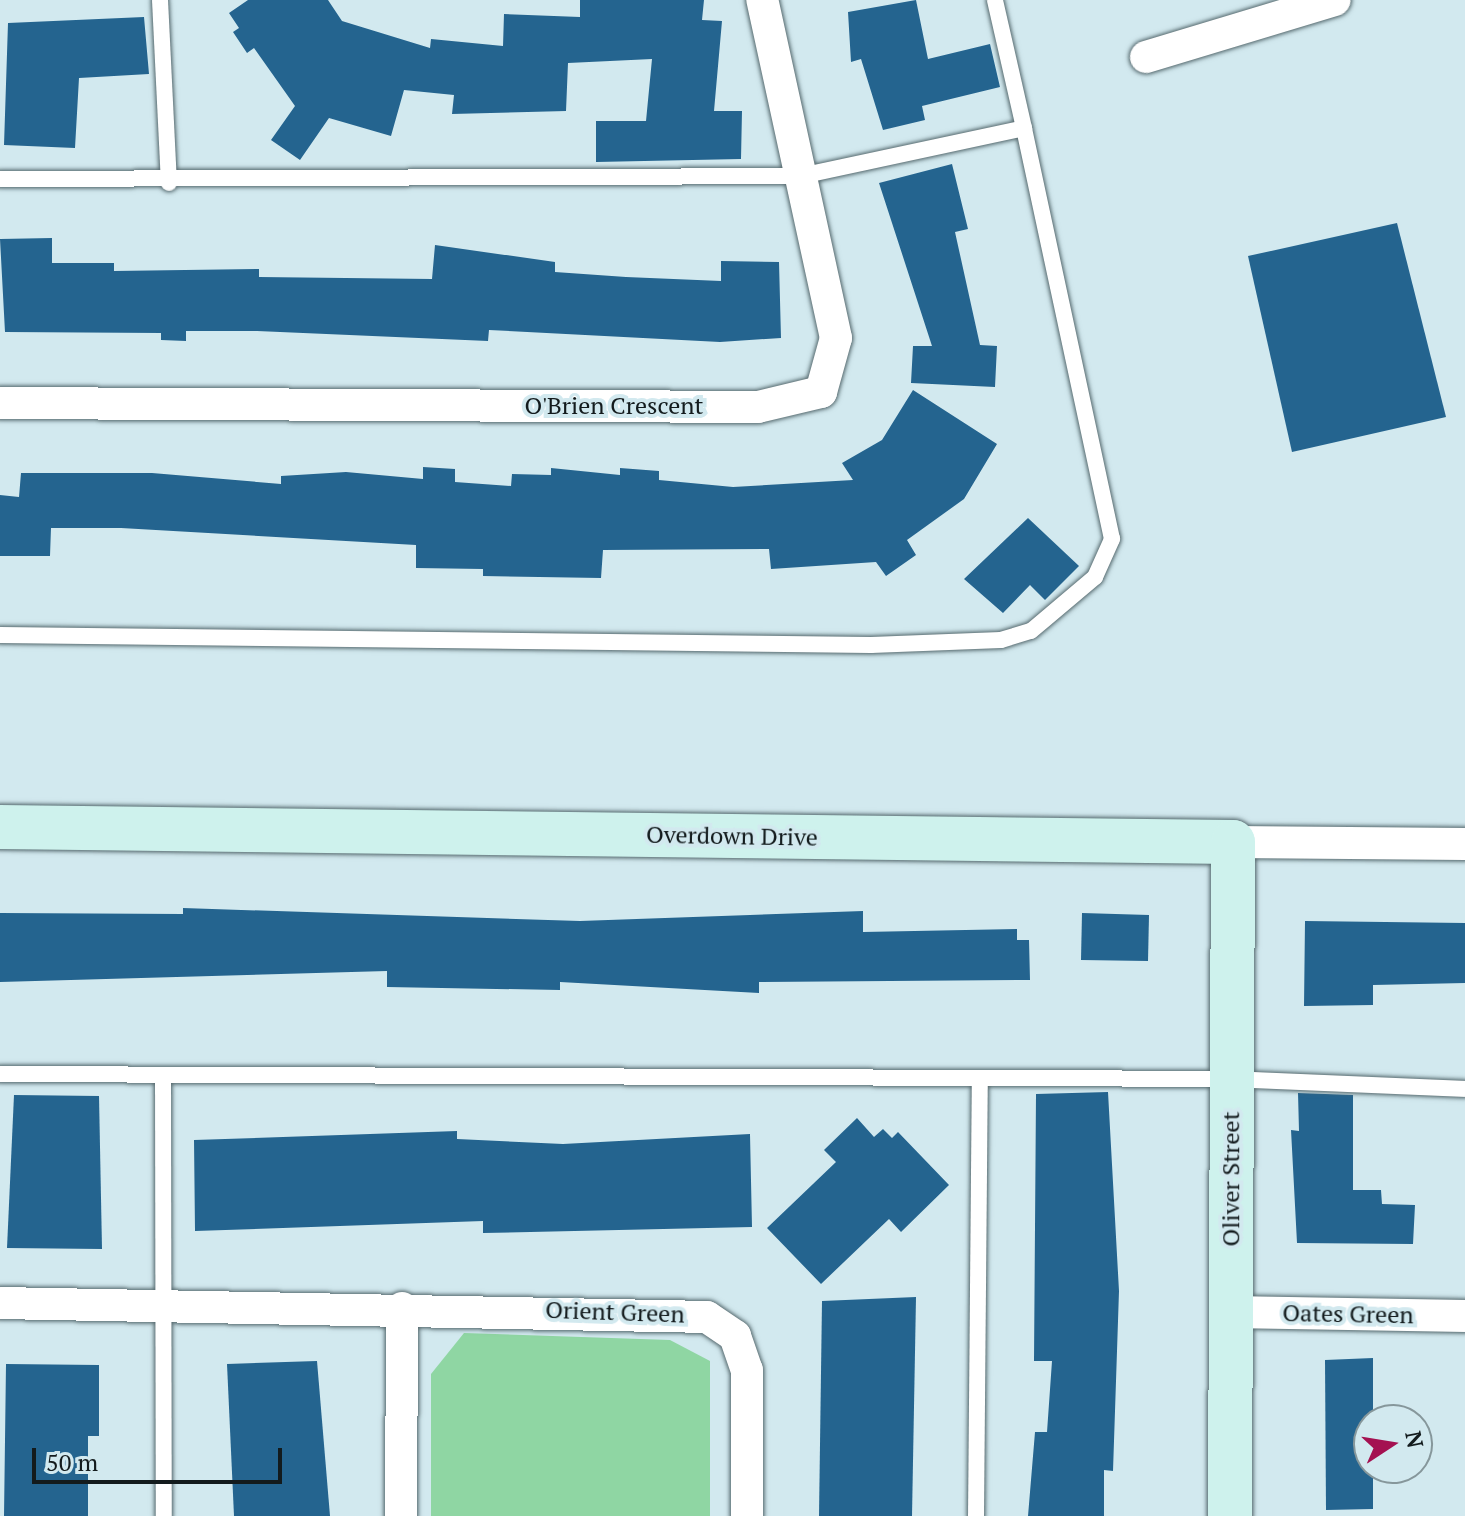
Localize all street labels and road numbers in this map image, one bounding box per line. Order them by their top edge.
street label: O'Brien Crescent [525,392,703,420]
street label: Overdown Drive [646,820,818,852]
street label: Oliver Street [1217,1111,1245,1247]
street label: Orient Green [545,1295,685,1329]
street label: Oates Green [1282,1298,1414,1330]

